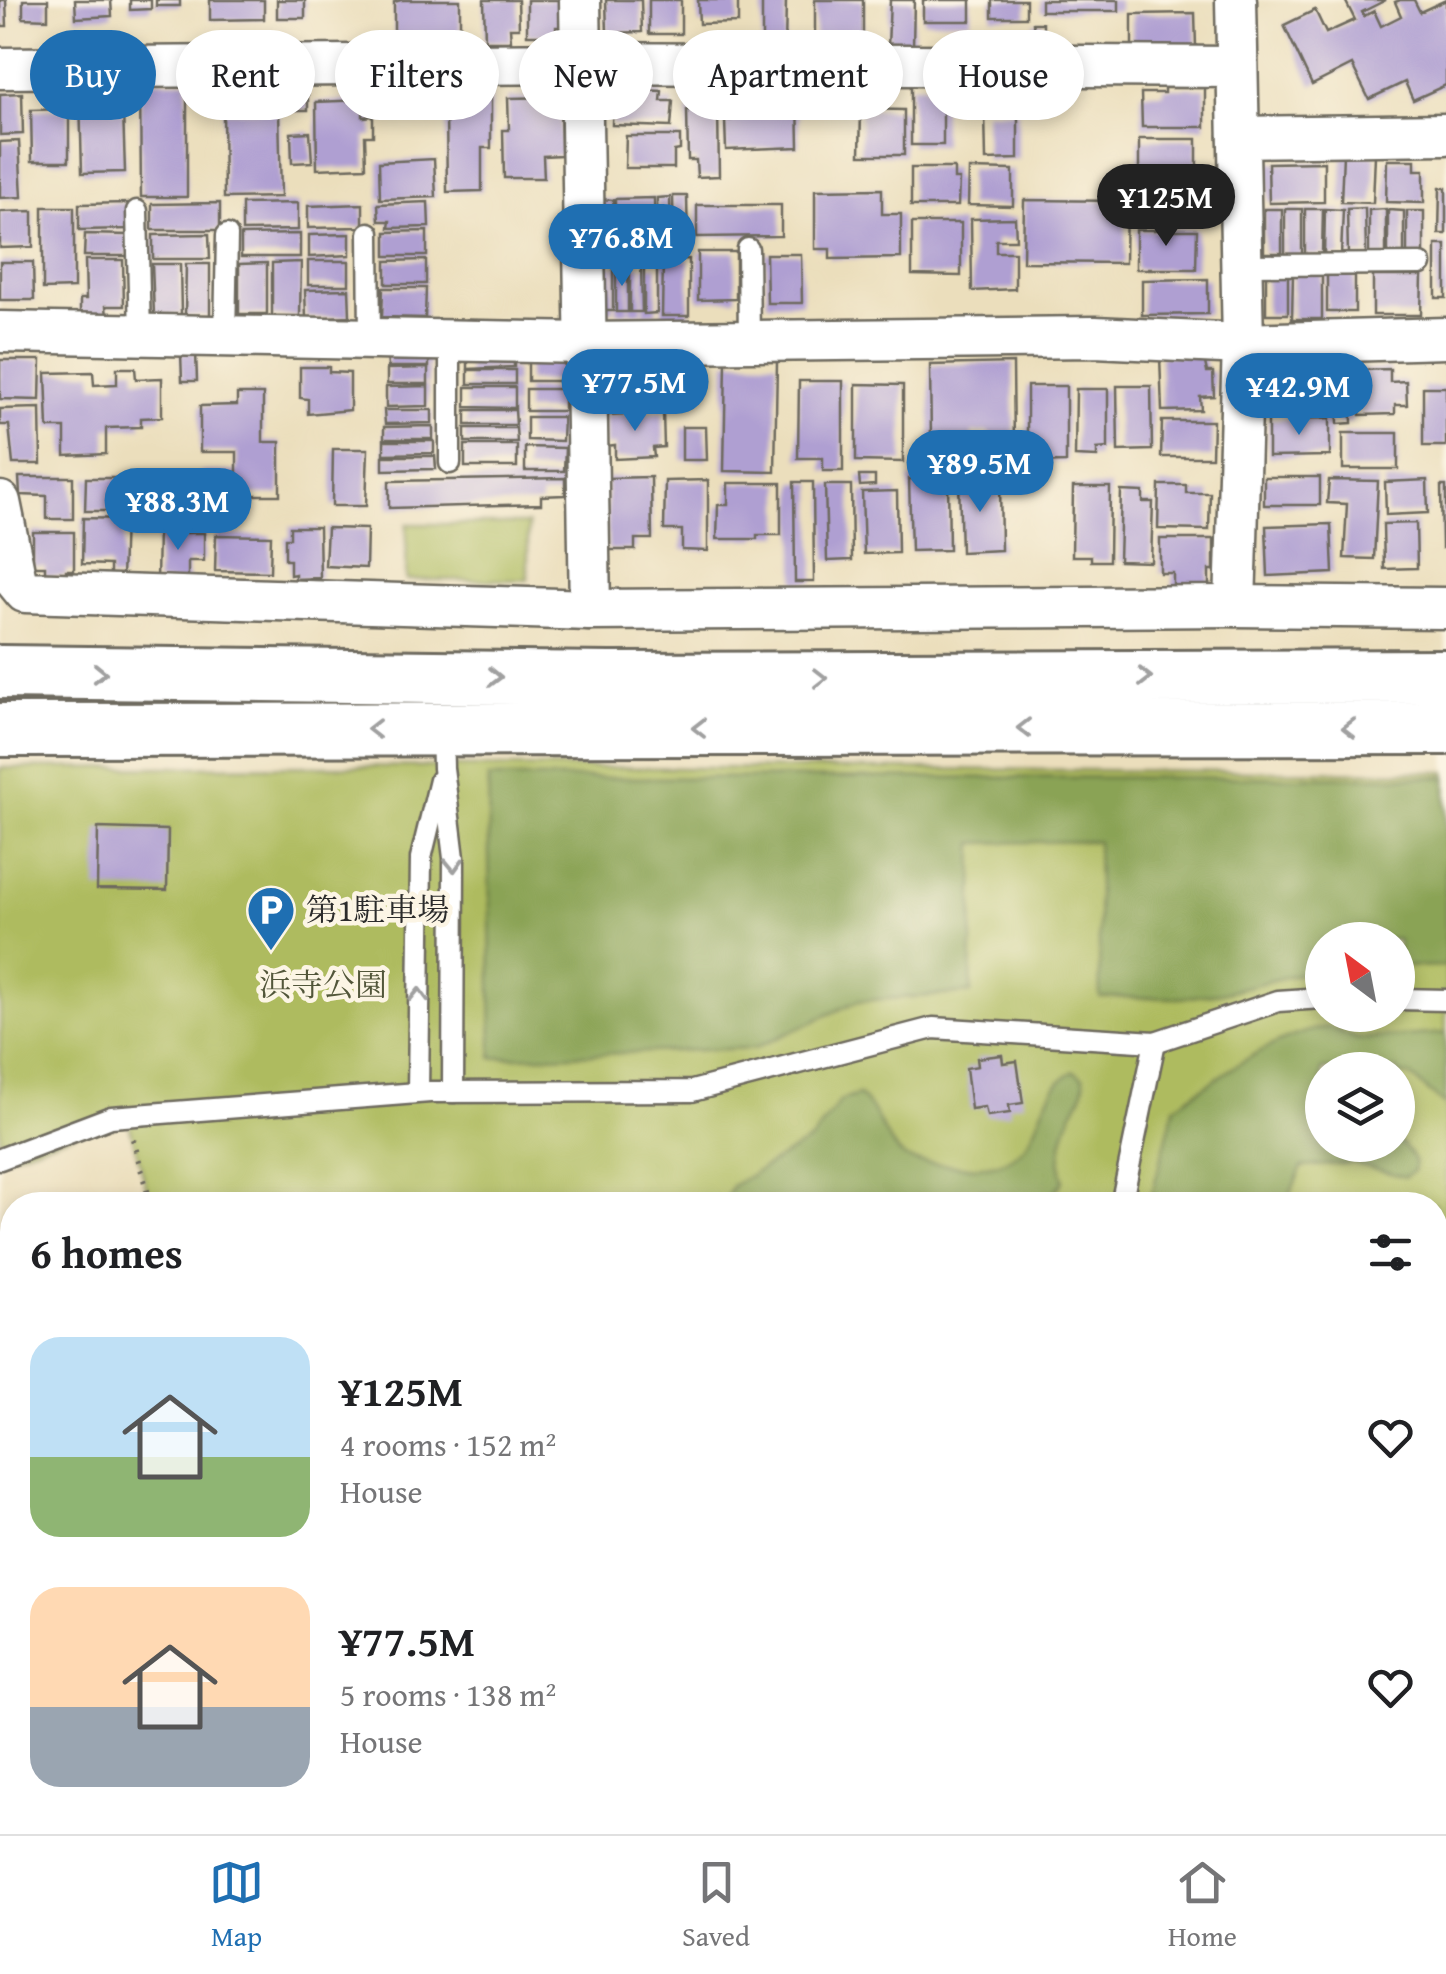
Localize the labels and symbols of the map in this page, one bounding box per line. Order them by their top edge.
pin: ¥125M [1096,164,1236,249]
pin: ¥76.8M [541,204,703,289]
pin: ¥77.5M [554,349,716,434]
pin: ¥42.9M [1218,353,1380,438]
pin: ¥89.5M [899,430,1061,515]
pin: ¥88.3M [97,468,259,553]
one-way arrow [94,662,109,684]
one-way arrow [1138,666,1153,688]
one-way arrow [487,667,503,688]
one-way arrow [812,667,828,689]
one-way arrow [690,717,706,739]
one-way arrow [1015,717,1030,739]
one-way arrow [1340,717,1356,739]
one-way arrow [365,718,380,740]
one-way arrow [443,858,464,874]
parking icon: 第1駐車場 [245,884,297,952]
place label: 第1駐車場 [306,886,449,933]
north arrow [1305,922,1415,1032]
park label: 浜寺公園 [259,961,387,1008]
one-way arrow [409,986,430,1002]

